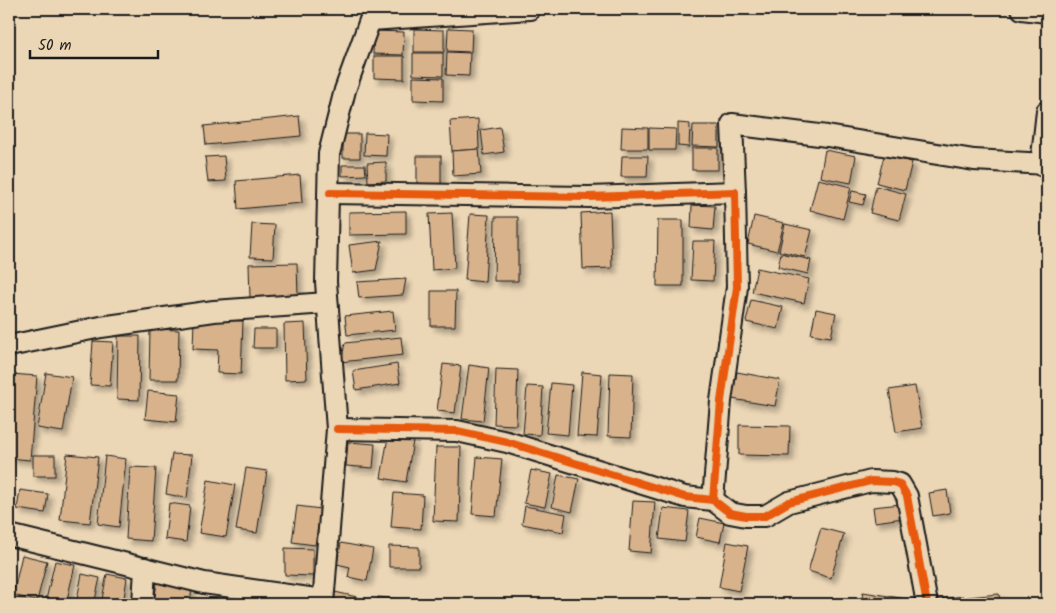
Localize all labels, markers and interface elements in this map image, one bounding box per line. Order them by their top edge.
scale bar [30,28,158,60]
text: 50 m [38,34,72,58]

